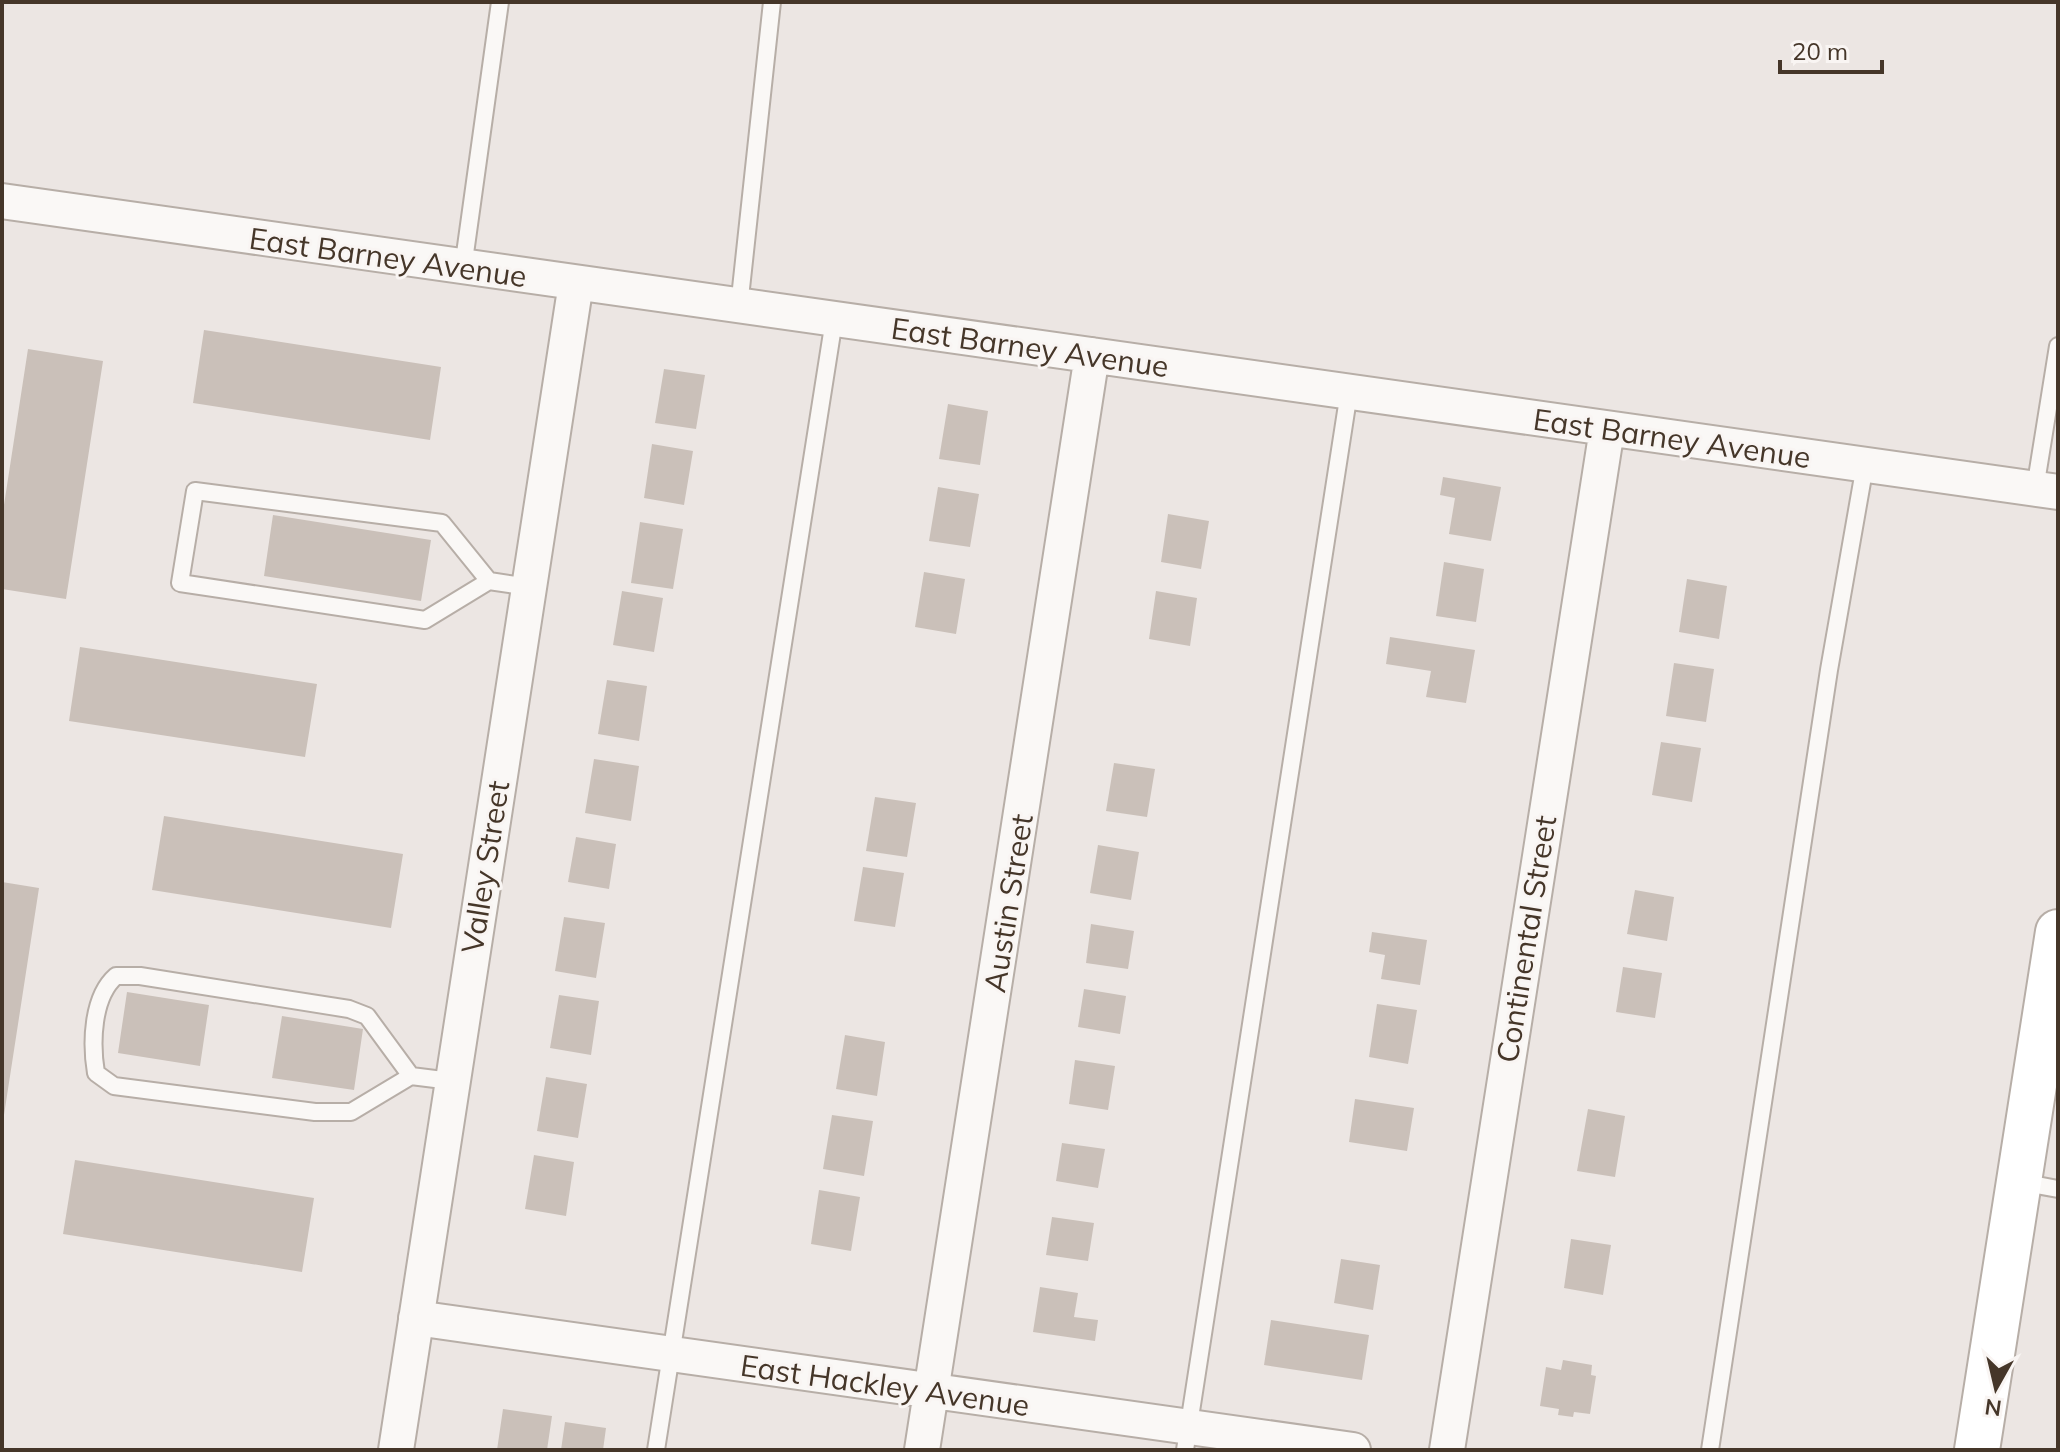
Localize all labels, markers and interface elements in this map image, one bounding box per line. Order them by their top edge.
scale bar [1780,24,1882,74]
text: 20 m [1792,36,1848,66]
street label: East Barney Avenue [247,219,529,295]
street label: East Barney Avenue [889,309,1171,385]
street label: East Barney Avenue [1531,400,1813,476]
street label: Valley Street [453,778,517,956]
street label: Austin Street [975,811,1041,995]
street label: Continental Street [1488,813,1564,1065]
street label: East Hackley Avenue [738,1346,1032,1424]
north arrow [1956,1348,2036,1428]
text: N [1983,1393,2003,1423]

